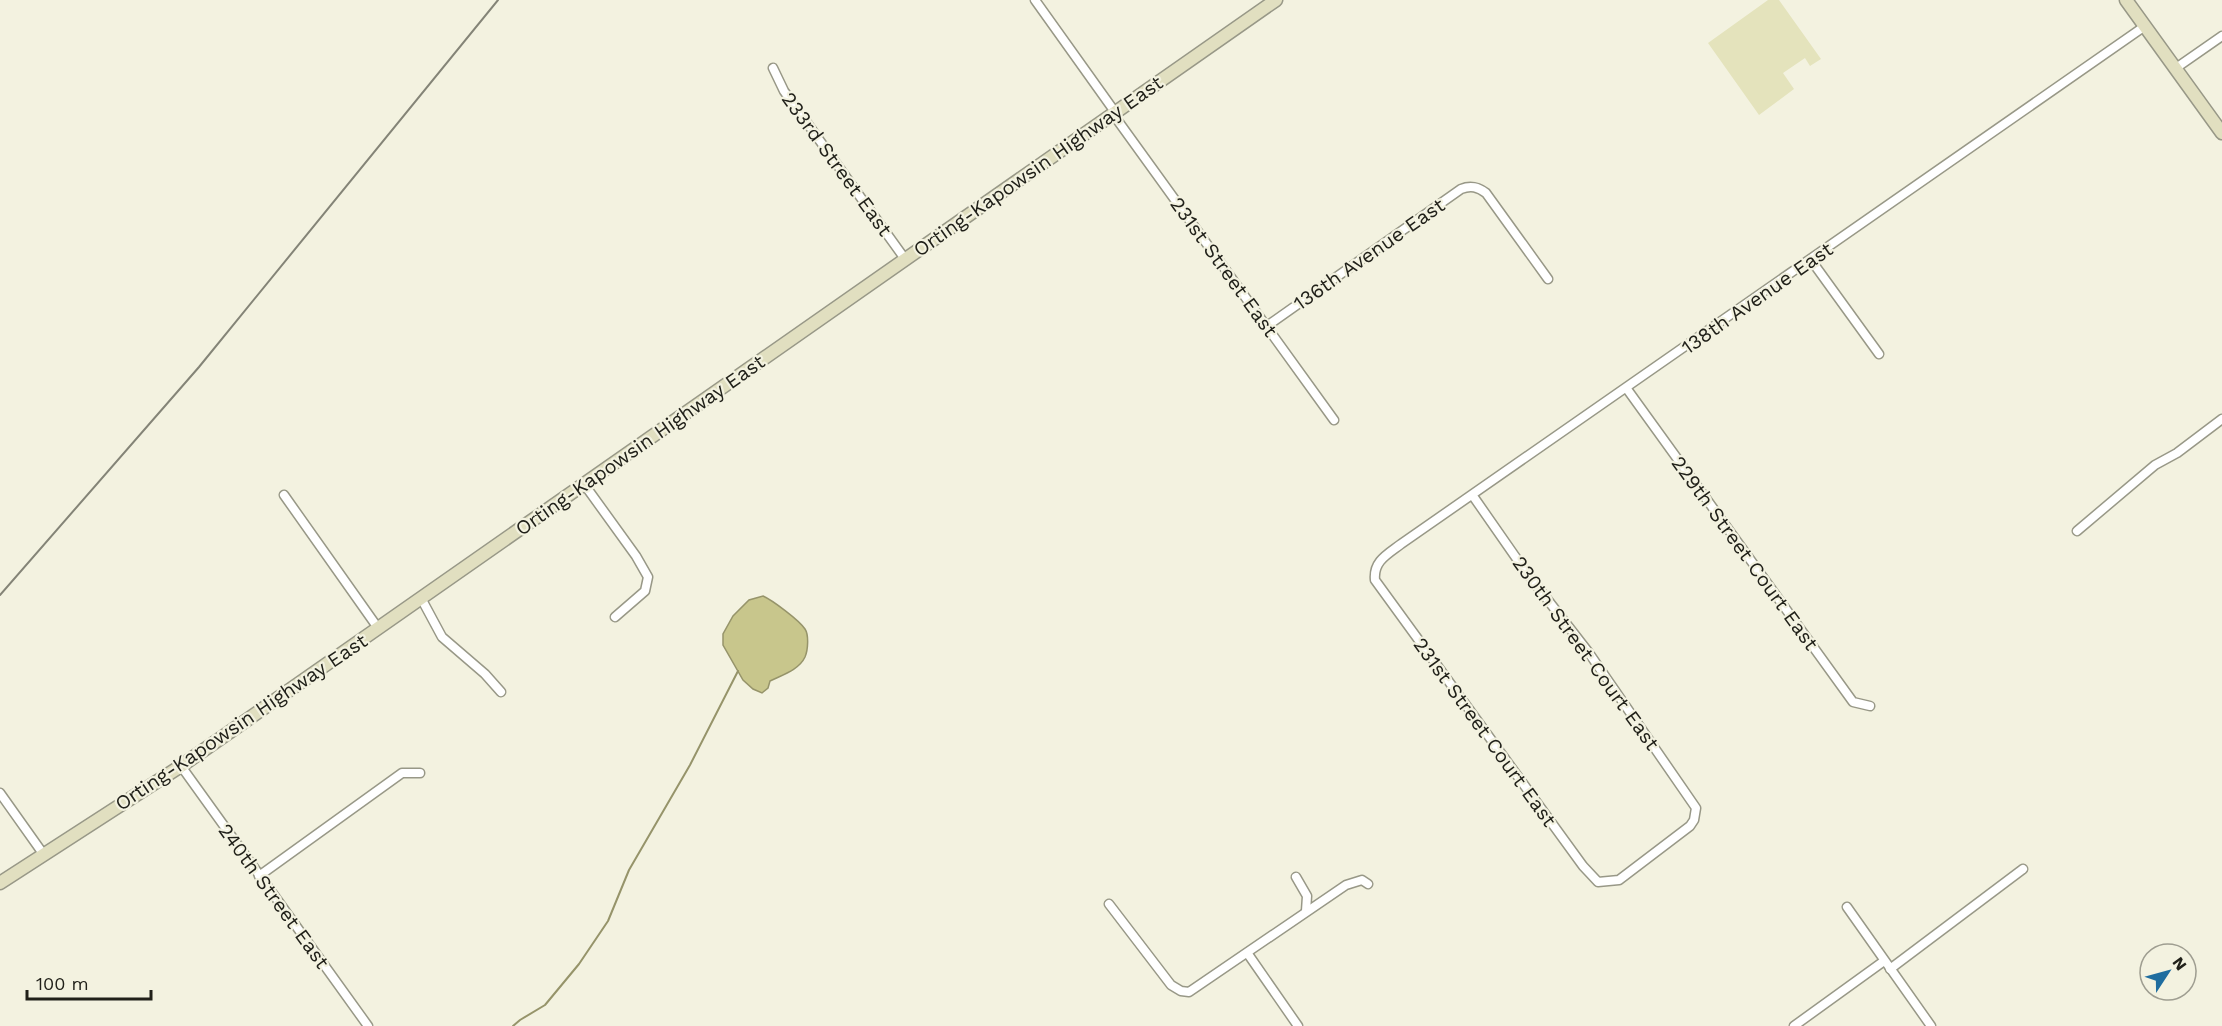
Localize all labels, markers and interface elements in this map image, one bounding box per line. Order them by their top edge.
street label: Orting-Kapowsin Highway East [909,70,1168,262]
street label: 233rd Street East [777,87,898,241]
street label: 231st Street East [1165,192,1283,342]
street label: 136th Avenue East [1289,192,1450,315]
street label: 138th Avenue East [1677,236,1838,359]
street label: Orting-Kapowsin Highway East [511,349,770,541]
street label: 229th Street Court East [1666,451,1824,655]
street label: 230th Street Court East [1507,551,1665,755]
street label: Orting-Kapowsin Highway East [110,628,372,816]
street label: 231st Street Court East [1408,633,1562,832]
street label: 240th Street East [213,819,335,974]
north arrow [2138,942,2198,1002]
text: N [2169,953,2191,974]
scale bar [27,963,152,1001]
text: 100 m [36,973,89,994]

